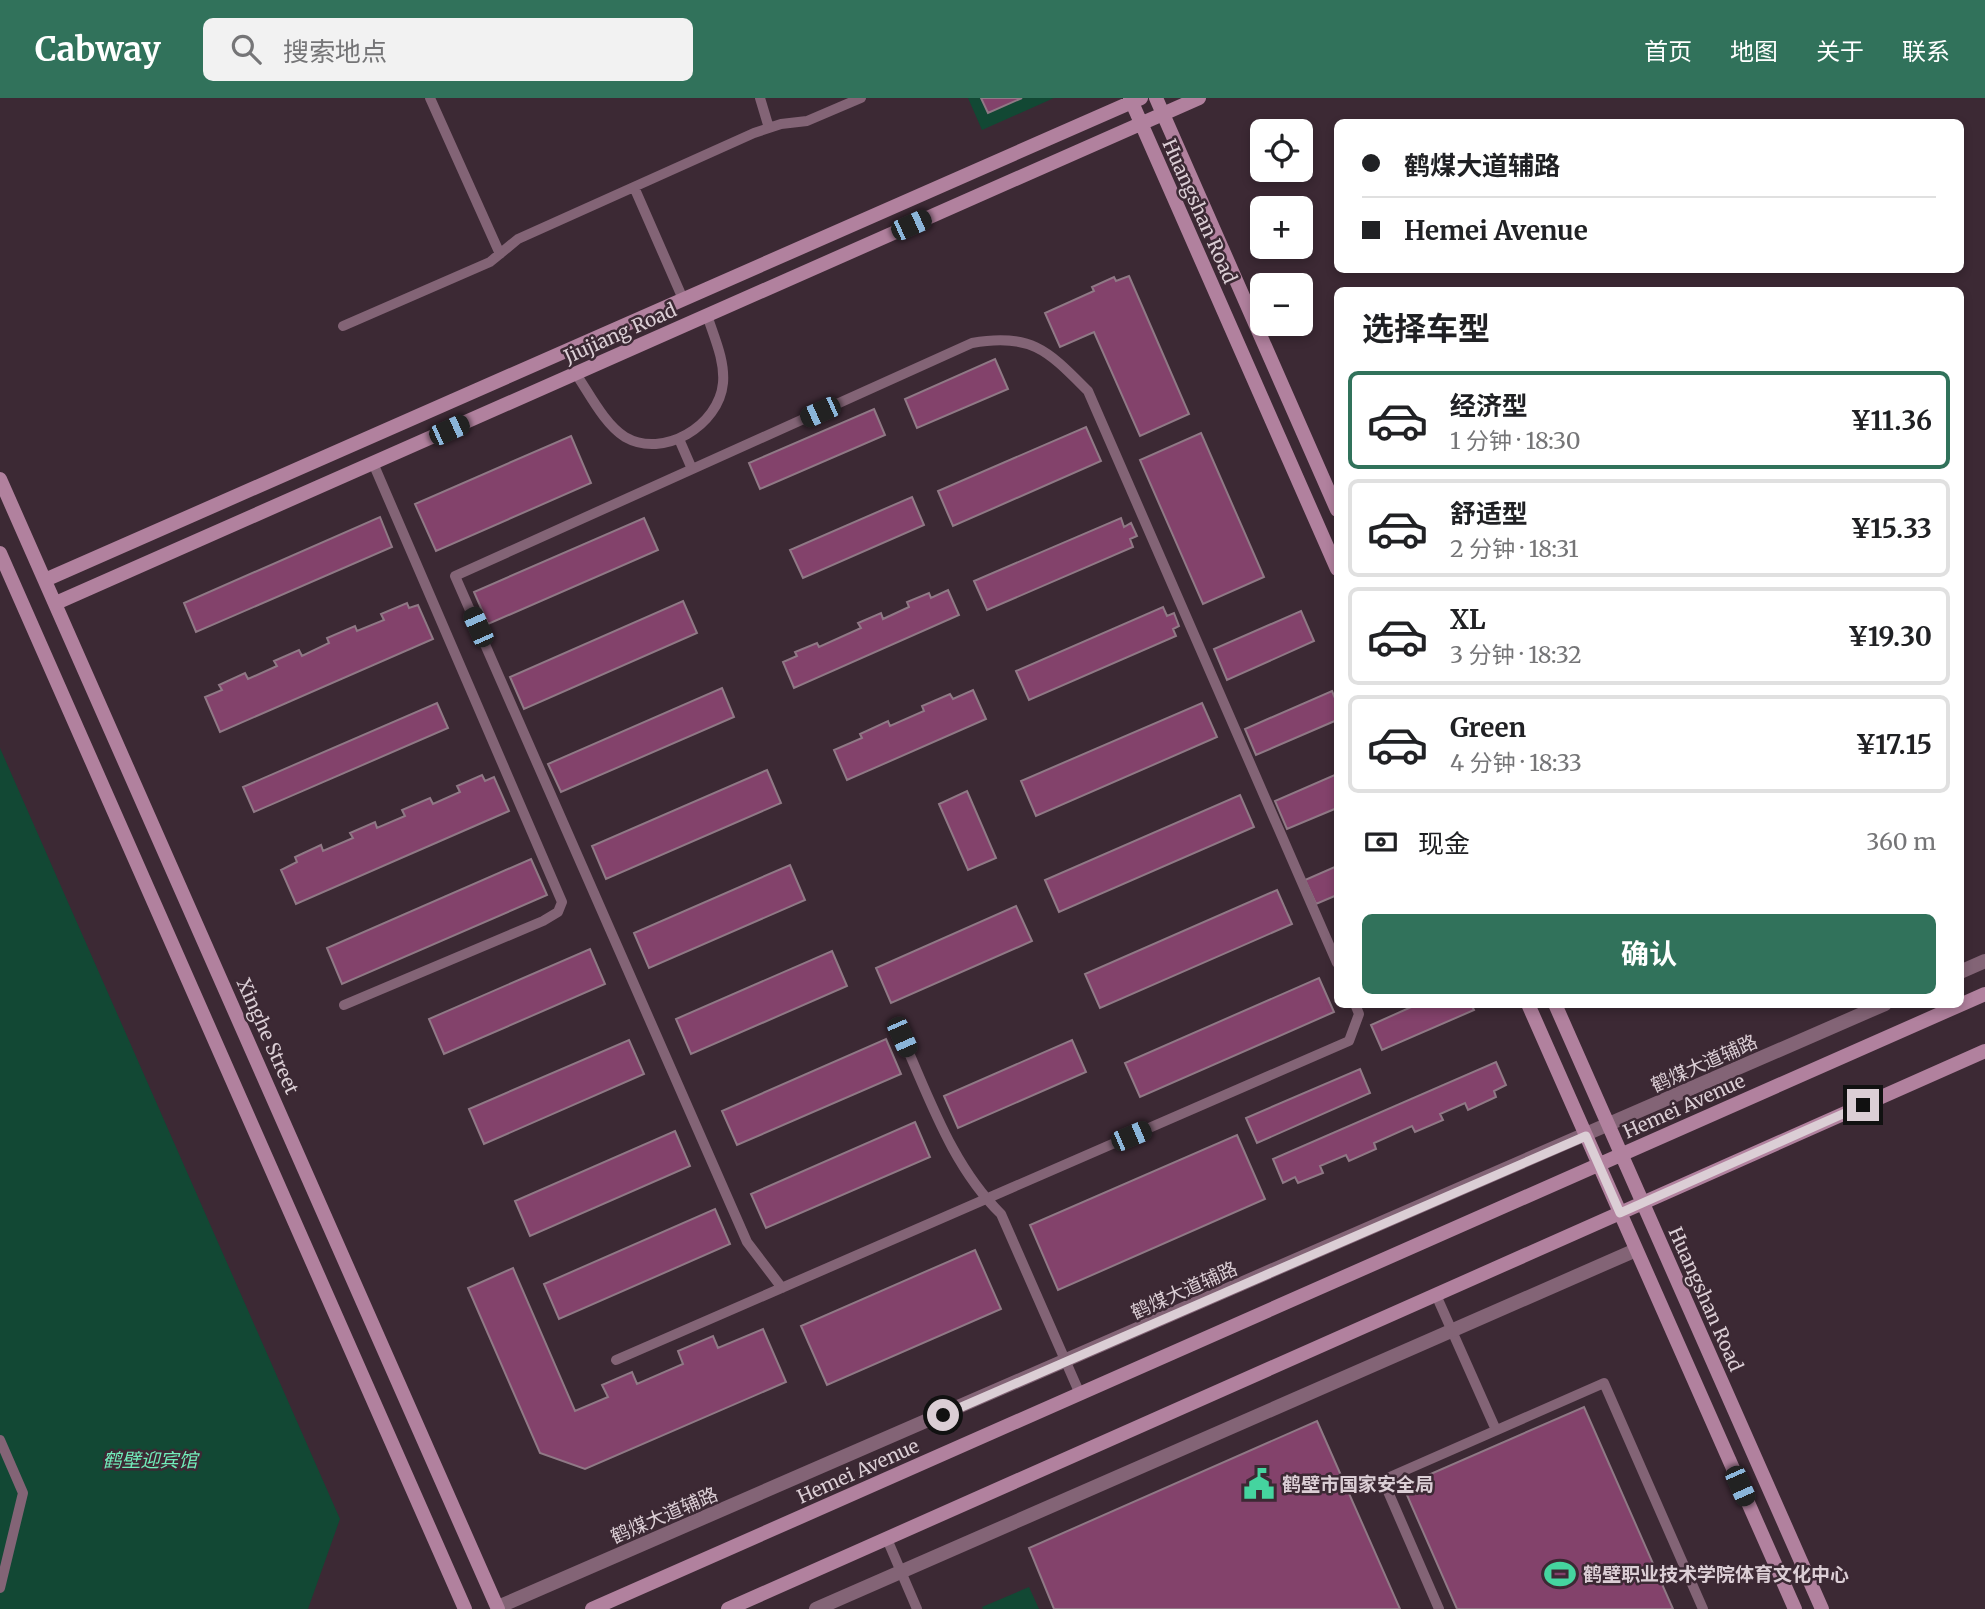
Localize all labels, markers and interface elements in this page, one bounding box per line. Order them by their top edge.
search box [203,18,693,81]
text: Cabway [35,29,161,70]
icon: search [227,30,265,68]
text: 搜索地点 [283,35,387,68]
text: 首页 [1644,36,1692,67]
text: 地图 [1730,36,1778,67]
text: 关于 [1816,36,1864,67]
text: 联系 [1902,36,1950,67]
map controls [1250,119,1313,336]
button: locate [1250,119,1313,182]
street label: Huangshan Road [1157,135,1243,287]
text: 鹤煤大道辅路 [1404,149,1560,182]
button: + [1250,196,1313,259]
car [888,207,935,243]
text: Hemei Avenue [1404,214,1588,247]
button: − [1250,273,1313,336]
street label: Jiujiang Road [559,298,680,369]
text: 选择车型 [1362,309,1490,349]
icon: car [1366,389,1429,452]
text: 经济型 [1450,389,1528,422]
car [797,394,844,430]
text: ¥11.36 [1851,404,1932,437]
car [426,412,473,448]
text: 1 分钟 · 18:30 [1450,426,1581,455]
icon: car [1366,497,1429,560]
text: 舒适型 [1450,497,1528,530]
text: ¥15.33 [1850,512,1932,545]
text: 2 分钟 · 18:31 [1450,534,1579,563]
text: XL [1450,603,1486,636]
car [460,604,497,650]
icon: car [1366,605,1429,668]
text: ¥19.30 [1848,620,1932,653]
text: 3 分钟 · 18:32 [1450,640,1582,669]
text: Green [1450,711,1526,744]
icon: car [1366,713,1429,776]
text: ¥17.15 [1855,728,1932,761]
text: 4 分钟 · 18:33 [1450,748,1582,777]
icon: cash [1362,823,1400,861]
text: 现金 [1418,827,1470,860]
text: 360 m [1866,827,1936,856]
button: 确认 [1362,914,1936,994]
street label: Xinghe Street [232,974,305,1098]
car [884,1014,921,1060]
street label: 鹤煤大道辅路 [1647,1029,1761,1097]
street label: Hemei Avenue [1619,1068,1749,1144]
route end [1847,1089,1879,1121]
car [1108,1118,1155,1154]
street label: Huangshan Road [1663,1223,1749,1375]
street label: 鹤煤大道辅路 [1127,1256,1241,1324]
route start [927,1399,959,1431]
street label: Hemei Avenue [793,1433,923,1509]
park label: 鹤壁迎宾馆 [102,1448,200,1472]
car [1722,1463,1759,1509]
public building icon: 鹤壁市国家安全局 [1242,1467,1276,1501]
place label: 鹤壁市国家安全局 [1282,1472,1434,1496]
street label: 鹤煤大道辅路 [607,1482,721,1548]
sports icon: 鹤壁职业技术学院体育文化中心 [1543,1557,1577,1591]
place label: 鹤壁职业技术学院体育文化中心 [1583,1562,1849,1586]

